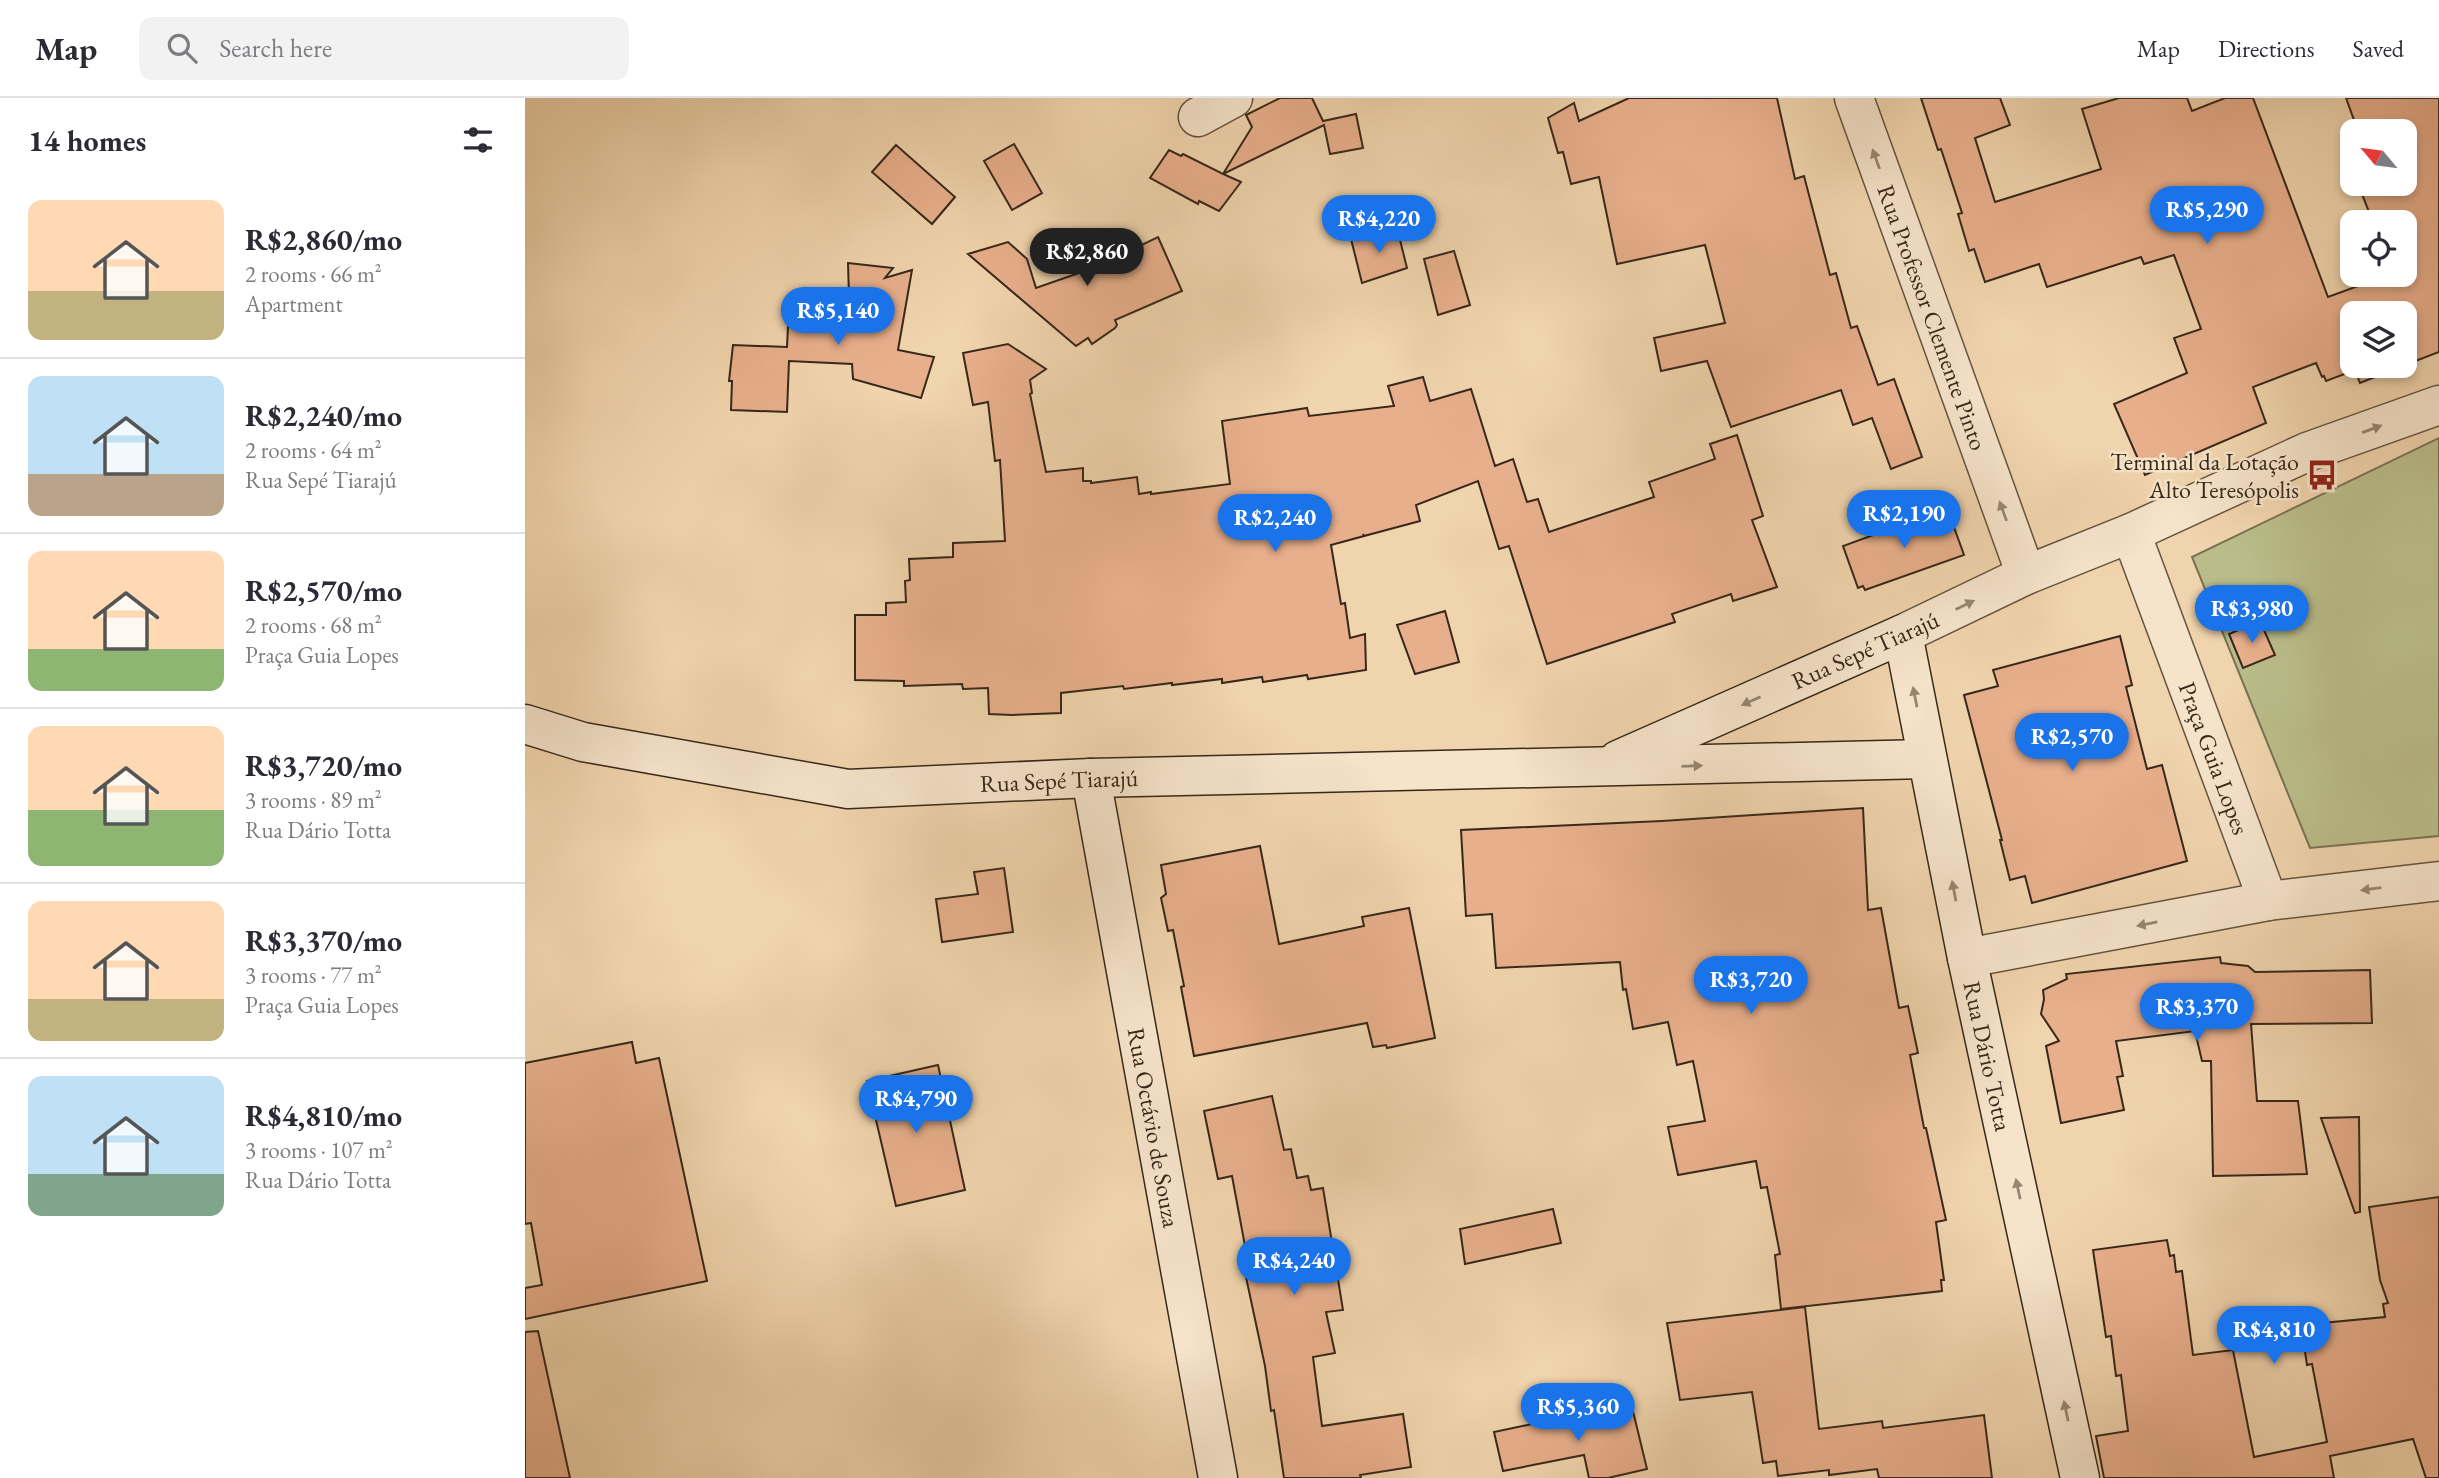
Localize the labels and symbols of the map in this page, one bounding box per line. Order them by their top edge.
north arrow [2340,119,2417,196]
one-way arrow [1870,148,1881,169]
street label: Rua Professor Clemente Pinto [1871,180,1995,454]
pin: R$5,290 [2142,186,2272,246]
pin: R$4,220 [1314,195,1444,255]
pin: R$2,860 [1022,228,1152,288]
pin: R$5,140 [773,288,903,347]
one-way arrow [2361,423,2382,434]
place label: Terminal da Lotação Alto Teresópolis [2110,446,2299,505]
bus stop icon: Terminal da Lotação Alto Teresópolis [2305,458,2339,492]
pin: R$2,190 [1839,490,1969,550]
pin: R$2,240 [1210,494,1340,554]
one-way arrow [1997,501,2008,522]
pin: R$3,980 [2187,586,2317,645]
one-way arrow [1955,599,1975,610]
street label: Rua Sepé Tiarajú [1786,604,1944,696]
street label: Praça Guia Lopes [2172,677,2257,839]
one-way arrow [1910,686,1921,708]
one-way arrow [1741,695,1761,707]
pin: R$2,570 [2007,714,2137,773]
one-way arrow [1682,760,1704,771]
street label: Rua Sepé Tiarajú [979,761,1139,799]
one-way arrow [1948,880,1959,902]
one-way arrow [2360,883,2382,894]
one-way arrow [2136,918,2158,929]
pin: R$3,720 [1686,956,1816,1016]
street label: Rua Dário Totta [1957,978,2020,1134]
pin: R$3,370 [2132,984,2262,1043]
street label: Rua Octávio de Souza [1121,1025,1188,1230]
pin: R$4,790 [851,1076,981,1135]
one-way arrow [2012,1178,2023,1200]
pin: R$4,240 [1229,1238,1359,1297]
pin: R$4,810 [2209,1306,2339,1366]
pin: R$5,360 [1513,1384,1643,1443]
one-way arrow [2060,1400,2071,1422]

